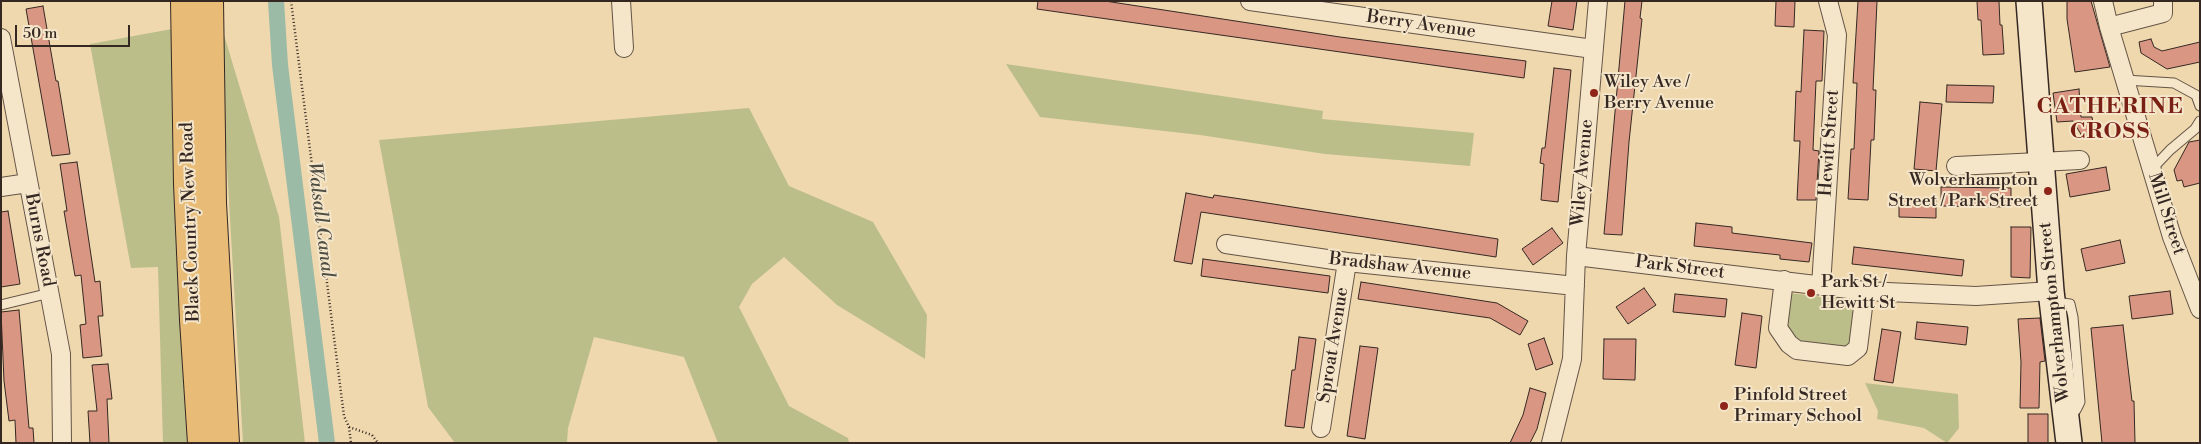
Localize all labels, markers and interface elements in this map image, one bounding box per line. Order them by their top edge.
street label: Berry Avenue [1365,7,1477,43]
scale bar [18,15,132,47]
text: 50 m [23,24,57,43]
place label: Wiley Ave / Berry Avenue [1604,72,1714,115]
marker: Wiley Ave / Berry Avenue [1588,87,1600,99]
street label: Hewitt Street [1815,89,1845,197]
district label: CATHERINE CROSS [2035,95,2185,146]
street label: Wiley Avenue [1568,118,1598,228]
street label: Black Country New Road [177,122,205,322]
water label: Walsall Canal [302,161,338,279]
place label: Wolverhampton Street / Park Street [1888,170,2038,212]
street label: Mill Street [2143,170,2189,258]
marker: Wolverhampton Street / Park Street [2042,185,2054,197]
street label: Burns Road [19,191,59,289]
street label: Wolverhampton Street [2035,221,2075,403]
street label: Bradshaw Avenue [1328,249,1472,285]
street label: Park Street [1634,252,1726,284]
place label: Park St / Hewitt St [1821,272,1896,314]
street label: Sproat Avenue [1314,286,1354,404]
marker: Park St / Hewitt St [1805,287,1817,299]
place label: Pinfold Street Primary School [1734,385,1862,428]
marker: Pinfold Street Primary School [1718,400,1730,412]

